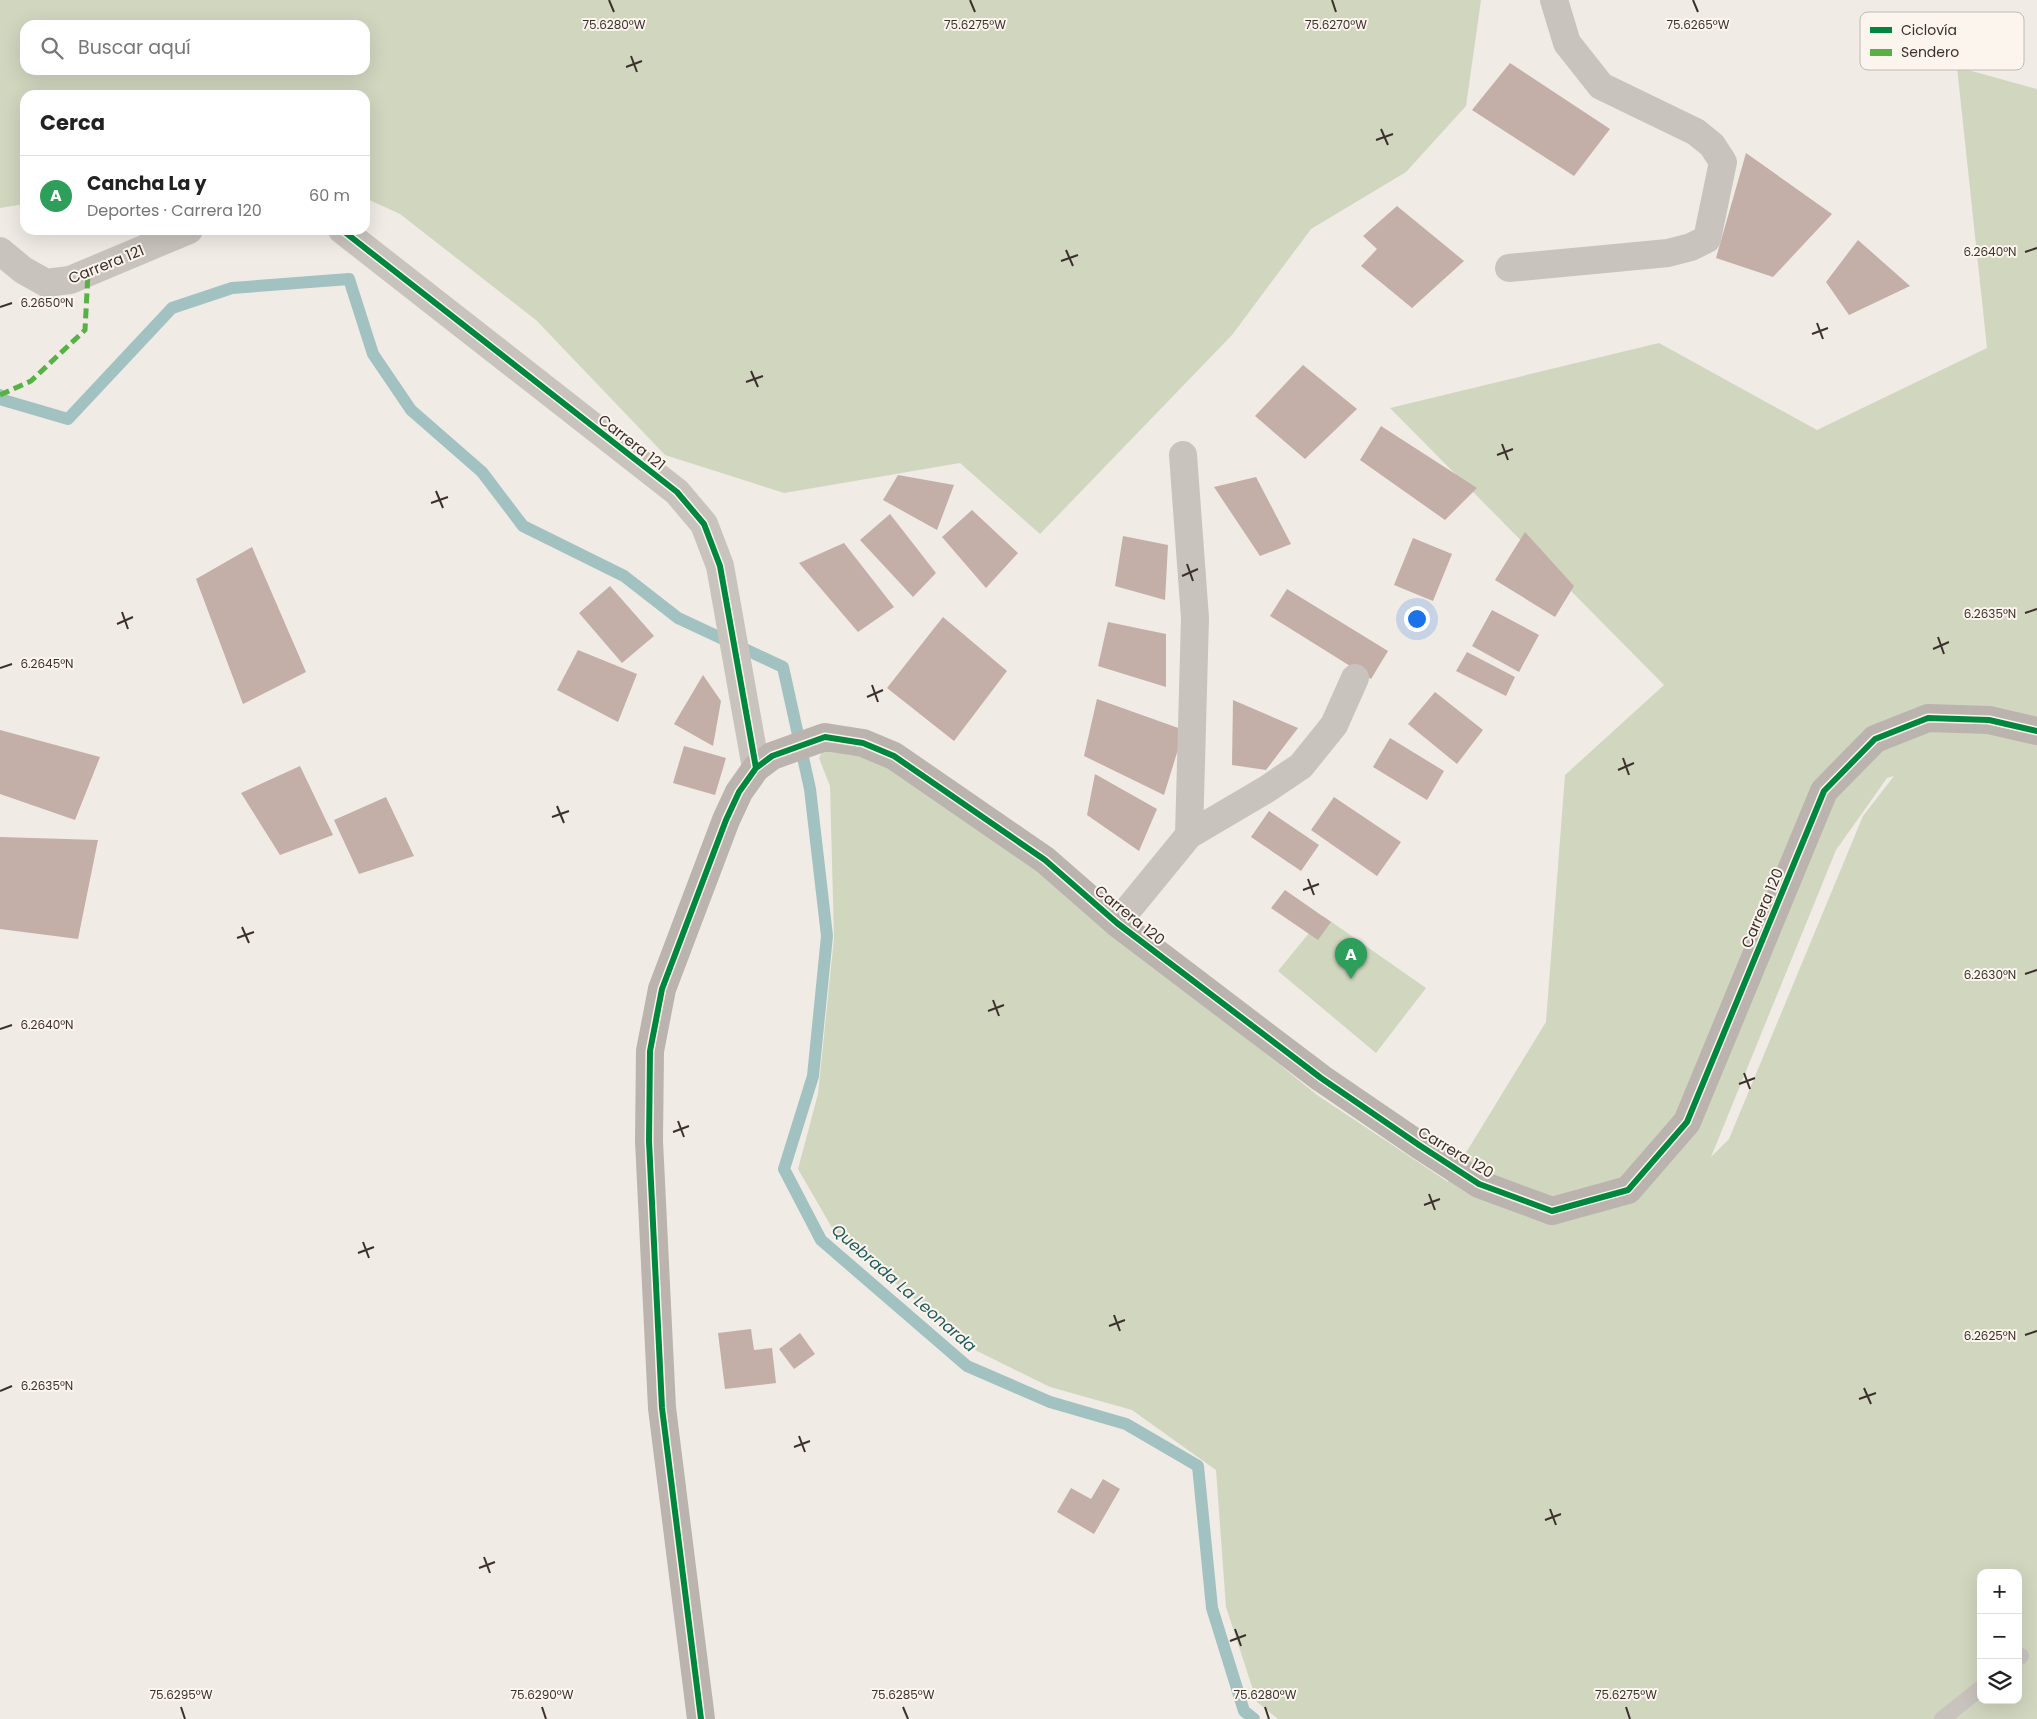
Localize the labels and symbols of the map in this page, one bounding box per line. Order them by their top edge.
legend [1860,12,2024,70]
text: 75.6280°W [583,16,646,33]
text: 75.6275°W [944,16,1006,33]
text: 75.6270°W [1305,16,1367,33]
text: 75.6265°W [1667,16,1730,33]
text: Ciclovía [1901,20,1957,40]
text: Sendero [1901,42,1959,62]
street label: Carrera 121 [65,239,147,289]
text: 6.2640°N [1963,243,2017,260]
text: 6.2650°N [20,294,74,311]
street label: Carrera 121 [594,409,670,475]
text: 6.2635°N [1964,605,2016,622]
your location [1404,606,1430,632]
text: 6.2645°N [20,655,74,672]
street label: Carrera 120 [1736,865,1788,951]
street label: Carrera 120 [1090,880,1170,950]
pin: A [1335,938,1367,979]
text: 6.2630°N [1964,966,2016,983]
text: 6.2640°N [20,1016,74,1033]
street label: Carrera 120 [1414,1121,1498,1183]
water label: Quebrada La Leonarda [827,1219,981,1357]
text: 6.2625°N [1964,1327,2016,1344]
text: 6.2635°N [21,1377,73,1394]
text: 75.6295°W [150,1686,213,1703]
text: 75.6290°W [511,1686,574,1703]
text: 75.6285°W [872,1686,935,1703]
text: 75.6280°W [1234,1686,1297,1703]
text: 75.6275°W [1595,1686,1657,1703]

